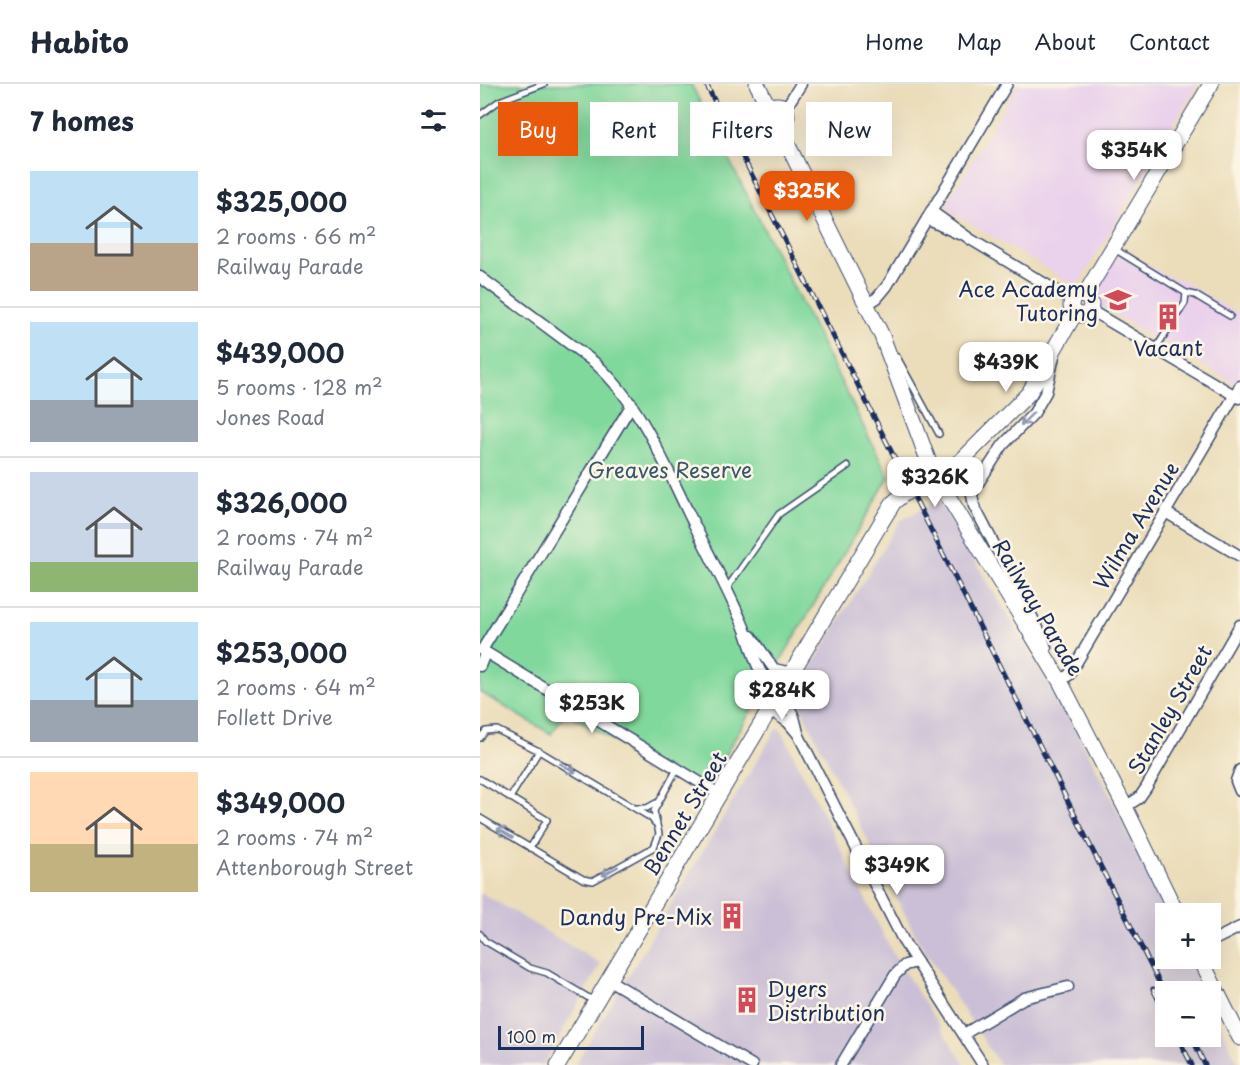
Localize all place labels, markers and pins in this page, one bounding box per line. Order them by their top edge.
pin: $354K [1092,130,1176,181]
pin: $325K [765,171,849,222]
place label: Ace Academy Tutoring [959,272,1098,328]
school or university icon: Ace Academy Tutoring [1103,285,1133,315]
building icon: Vacant [1153,302,1183,332]
place label: Vacant [1133,331,1203,363]
pin: $439K [964,342,1048,393]
pin: $326K [893,457,977,508]
pin: $284K [740,670,824,721]
pin: $253K [550,683,634,734]
pin: $349K [855,845,939,896]
place label: Dandy Pre-Mix [560,900,712,932]
building icon: Dandy Pre-Mix [717,901,747,931]
place label: Dyers Distribution [767,972,885,1028]
building icon: Dyers Distribution [732,985,762,1015]

